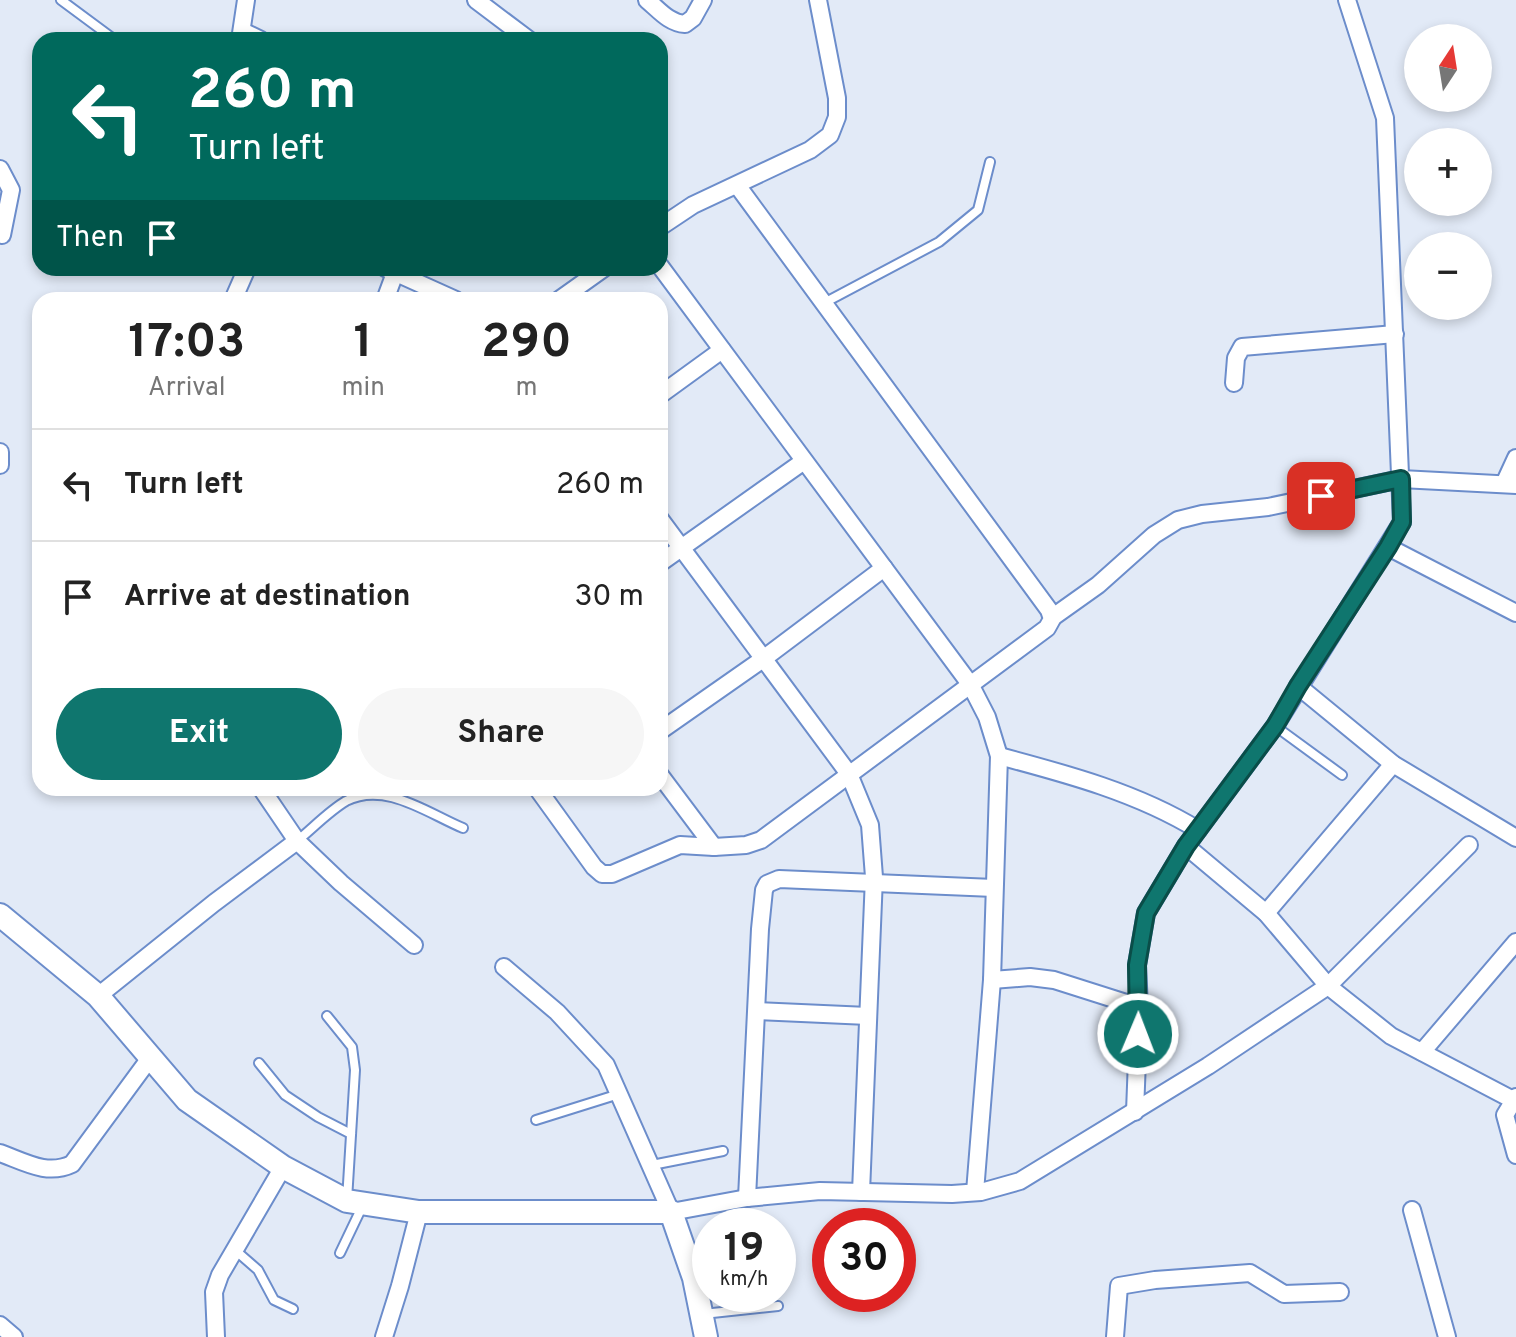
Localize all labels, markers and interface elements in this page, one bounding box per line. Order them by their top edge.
north arrow [1404,24,1492,112]
map controls [1404,24,1492,320]
text: 260 m [188,58,357,128]
icon: left [56,64,160,168]
text: Turn left [188,127,325,173]
button: + [1404,128,1492,216]
icon: arrive [140,216,184,260]
text: Then [56,220,124,257]
button: − [1404,232,1492,320]
text: 17:03 [128,314,245,374]
text: 1 [354,314,373,374]
text: 290 [481,314,572,374]
text: Arrival [148,372,226,405]
text: min [342,372,385,405]
text: m [515,372,537,405]
pin [1287,462,1355,530]
icon: left [56,463,100,507]
text: Turn left [124,467,244,504]
text: 260 m [556,467,644,504]
icon: arrive [1299,474,1343,518]
icon: arrive [56,575,100,619]
text: Arrive at destination [124,579,410,616]
text: 30 m [575,579,644,616]
button: Exit [56,688,342,780]
button: Share [358,688,644,780]
position arrow [1096,992,1180,1076]
speed limit sign: 30 [812,1208,916,1312]
text: 19 [724,1225,764,1275]
text: km/h [720,1267,768,1293]

